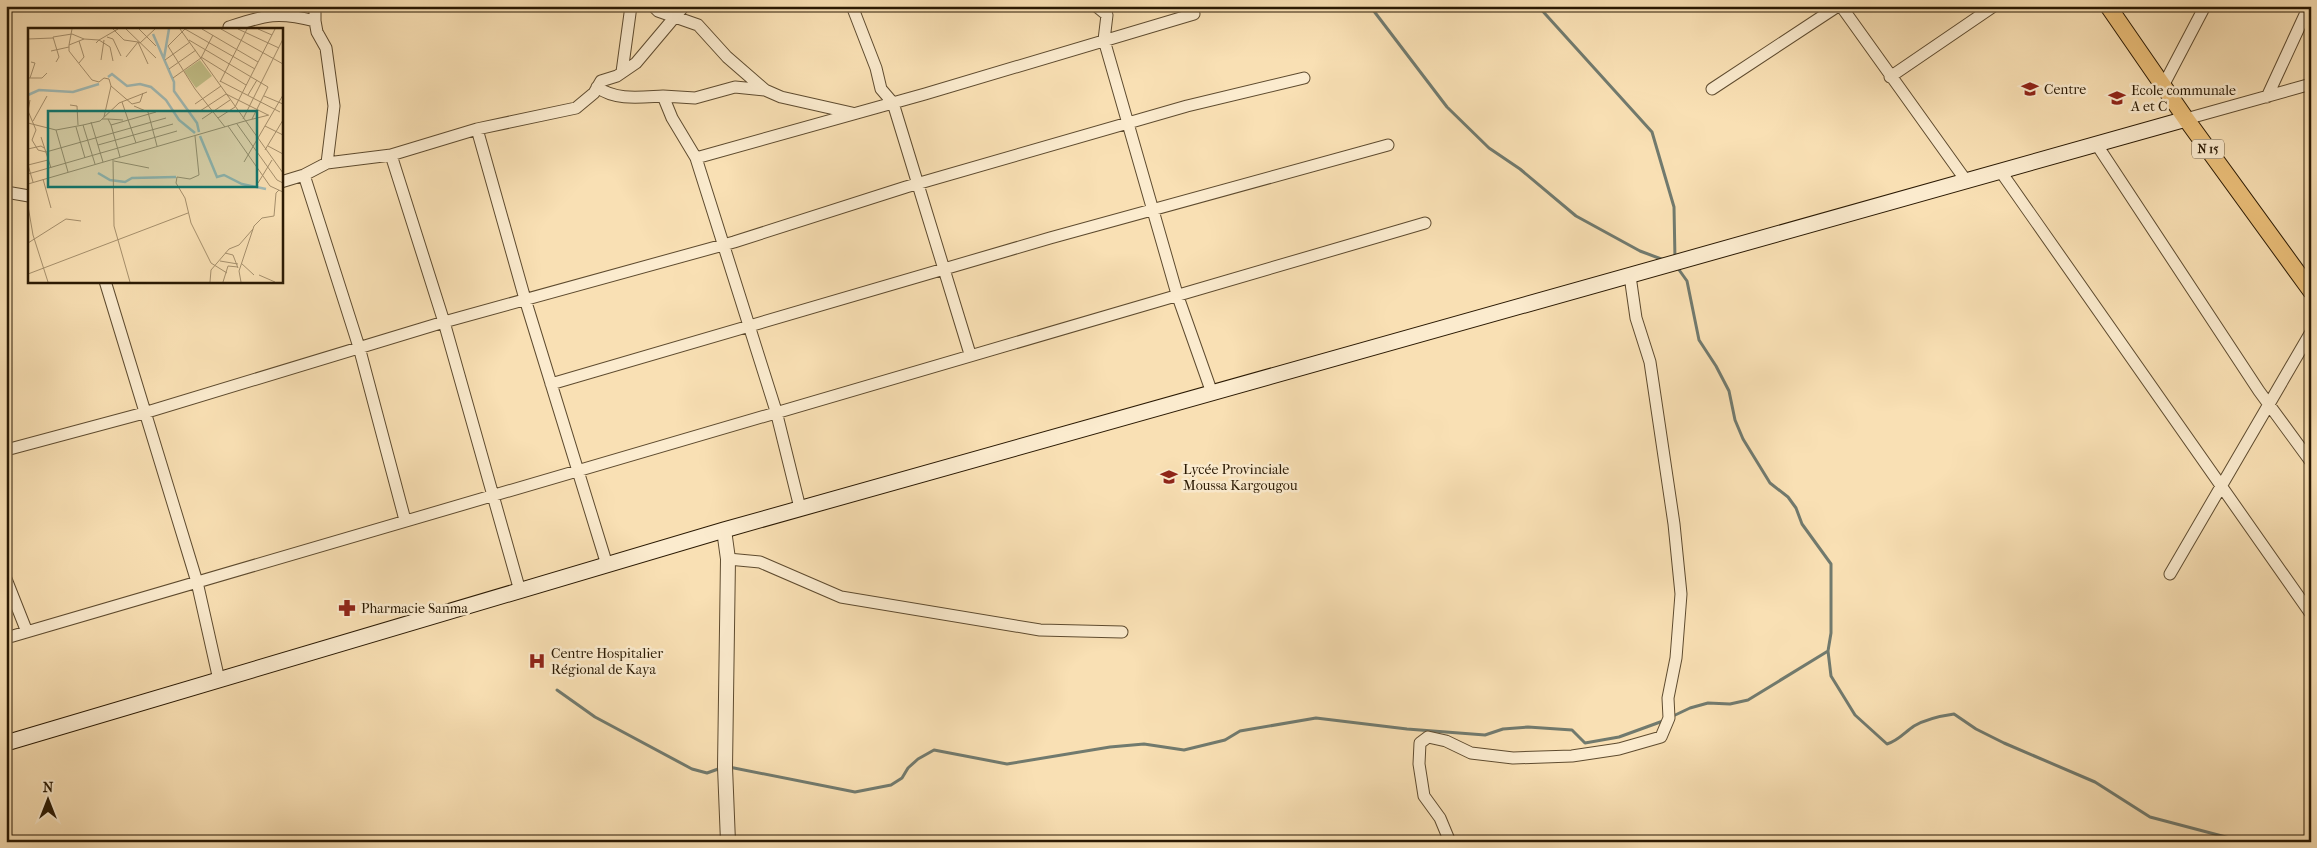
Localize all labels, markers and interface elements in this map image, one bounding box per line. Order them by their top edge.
inset map [28,28,282,282]
school or university icon: Centre [2020,79,2040,99]
place label: Centre [2044,81,2086,98]
place label: Ecole communale A et C [2130,82,2236,115]
school or university icon: Ecole communale A et C [2107,88,2127,108]
road number: N 15 [2192,140,2224,158]
place label: Lycée Provinciale Moussa Kargougou [1183,461,1298,494]
school or university icon: Lycée Provinciale Moussa Kargougou [1159,467,1179,487]
pharmacy icon: Pharmacie Sanma [337,598,357,618]
place label: Pharmacie Sanma [361,600,468,617]
place label: Centre Hospitalier Régional de Kaya [551,645,663,678]
hospital icon: Centre Hospitalier Régional de Kaya [527,651,547,671]
north arrow [22,776,72,826]
text: N [43,779,54,796]

